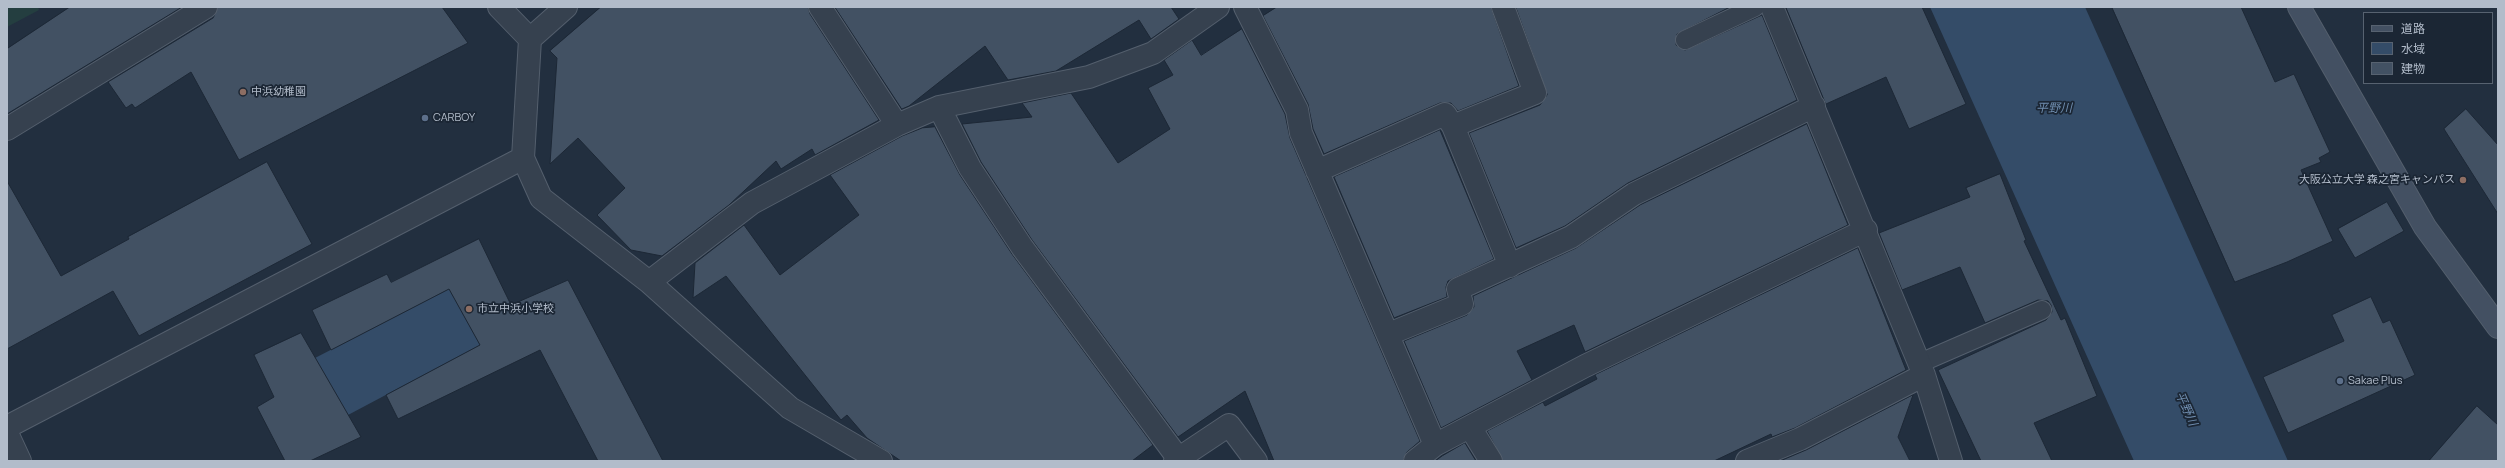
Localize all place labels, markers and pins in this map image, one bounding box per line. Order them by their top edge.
place label: 中浜幼稚園 [251,85,306,99]
marker: 中浜幼稚園 [238,87,248,97]
place label: CARBOY [433,111,475,125]
marker: CARBOY [420,113,430,123]
place label: 大阪公立大学 森之宮キャンパス [2299,173,2455,187]
marker: 大阪公立大学 森之宮キャンパス [2458,175,2468,185]
place label: 市立中浜小学校 [477,302,554,316]
marker: 市立中浜小学校 [464,304,474,314]
place label: Sakae Plus [2348,374,2403,388]
marker: Sakae Plus [2335,376,2345,386]

